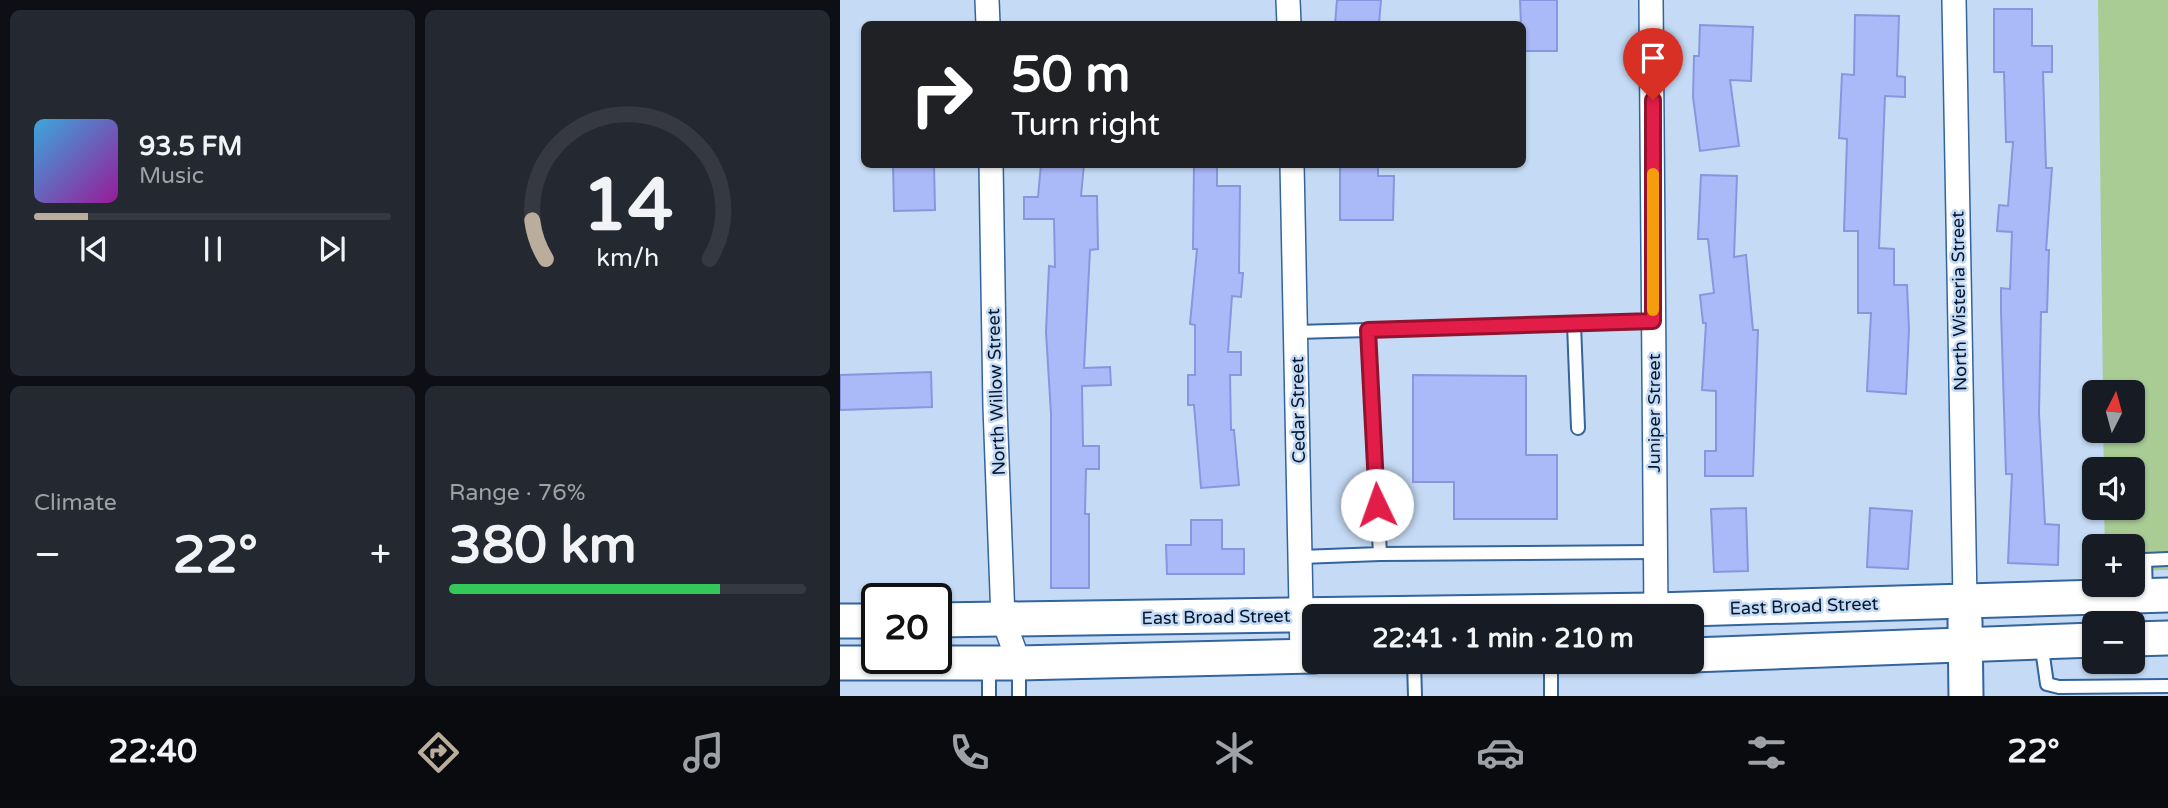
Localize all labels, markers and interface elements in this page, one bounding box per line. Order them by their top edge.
pin [1623,28,1683,100]
icon: arrive [1634,39,1672,77]
text: 50 m [1011,46,1130,105]
icon: right [896,49,987,140]
text: Turn right [1011,106,1160,144]
text: 93.5 FM [139,131,242,162]
text: Music [139,162,204,190]
text: 14 [582,163,673,251]
street label: North Wisteria Street [1946,211,1972,391]
icon: previous [75,230,113,268]
icon: pause [194,230,232,268]
icon: next [313,230,351,268]
text: km/h [596,243,659,273]
street label: North Willow Street [982,308,1010,476]
street label: Juniper Street [1643,353,1665,473]
street label: Cedar Street [1286,356,1310,464]
north arrow [2082,380,2146,443]
map controls [2082,380,2145,674]
button: sound [2082,457,2145,520]
position arrow [1340,468,1414,542]
text: Range · 76% [449,479,585,507]
text: Climate [34,489,117,517]
text: 380 km [449,514,637,577]
text: 22° [173,524,258,587]
text: − [34,532,61,578]
text: + [370,532,391,578]
button: + [2082,534,2145,597]
speed limit sign: 20 [861,583,952,674]
street label: East Broad Street [1729,592,1879,620]
street label: East Broad Street [1141,605,1291,629]
button: − [2082,611,2145,674]
text: 22:41 · 1 min · 210 m [1372,623,1634,654]
icon: directions [414,728,463,777]
icon: music [679,728,728,777]
icon: phone [945,728,994,777]
icon: climate [1210,728,1259,777]
icon: car [1476,728,1525,777]
icon: filters [1742,728,1791,777]
text: 22:40 [108,733,197,771]
text: 22° [2007,733,2060,771]

